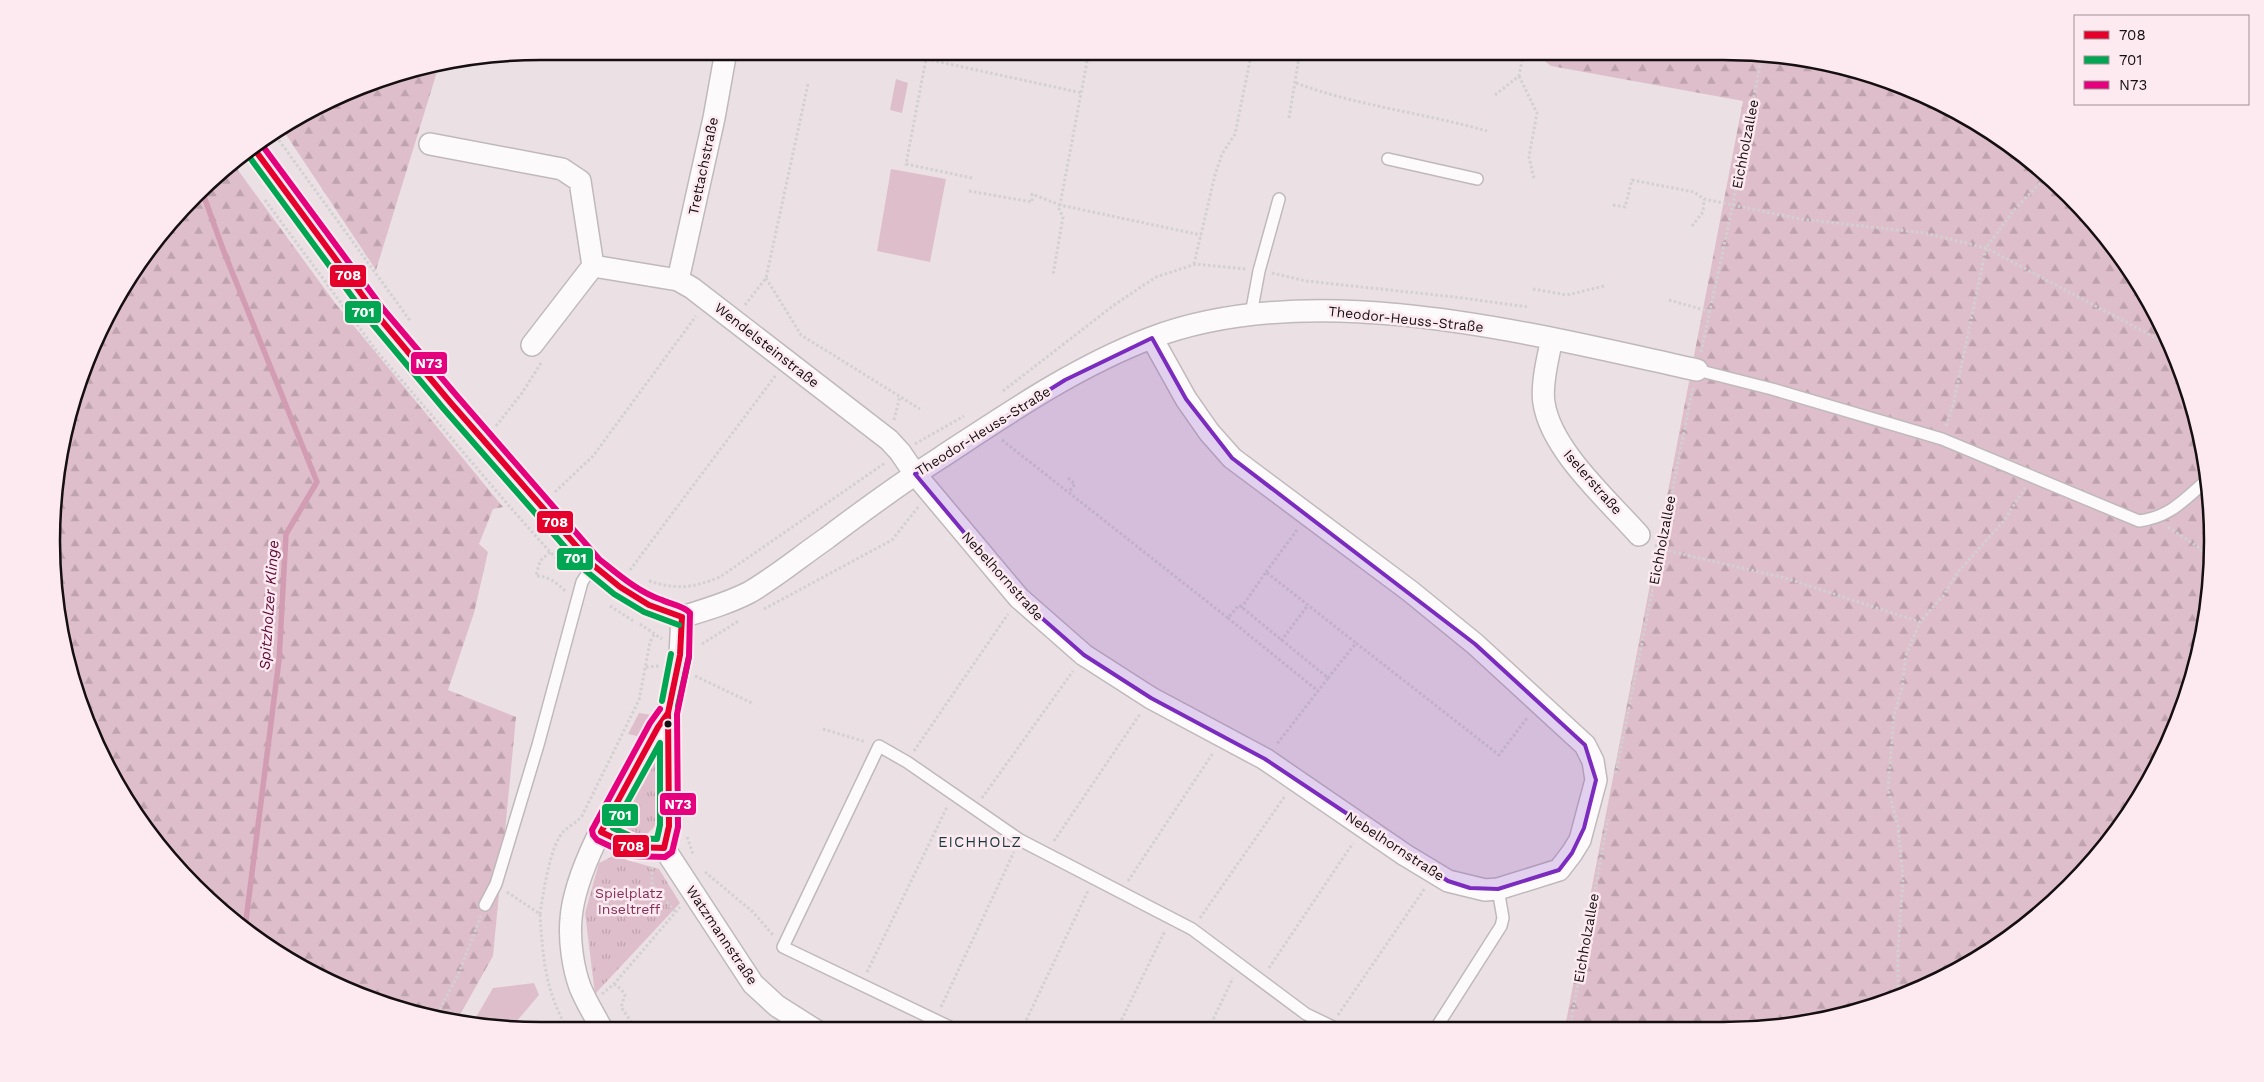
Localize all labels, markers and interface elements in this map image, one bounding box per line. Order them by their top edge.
legend [2074,15,2249,105]
text: 708 [2119,26,2146,44]
text: 701 [2119,51,2142,69]
text: N73 [2119,76,2147,94]
street label: Eichholzallee [1728,98,1762,190]
street label: Trettachstraße [685,116,721,216]
line badge: 708 [329,264,367,288]
text: 708 [335,267,361,283]
street label: Wendelsteinstraße [712,299,822,391]
line badge: 701 [344,300,382,324]
street label: Theodor-Heuss-Straße [1328,303,1484,335]
text: 701 [351,304,375,320]
line badge: N73 [410,351,448,375]
text: N73 [415,355,443,371]
street label: Theodor-Heuss-Straße [913,383,1053,479]
street label: Iselerstraße [1561,446,1625,518]
street label: Eichholzallee [1645,494,1679,586]
line badge: 708 [536,510,574,534]
text: 708 [542,514,568,530]
street label: Nebelhornstraße [959,528,1047,624]
water label: Spitzholzer Klinge [255,540,283,670]
line badge: 701 [556,547,594,571]
text: 701 [563,550,587,566]
unlabelled marker [663,719,673,729]
line badge: N73 [659,792,697,816]
text: N73 [664,796,692,812]
line badge: 701 [601,803,639,827]
text: 701 [608,807,632,823]
street label: Nebelhornstraße [1343,808,1447,884]
district label: EICHHOLZ [938,833,1022,851]
line badge: 708 [612,834,650,858]
text: 708 [618,838,644,854]
street label: Watzmannstraße [683,882,761,988]
park label: Spielplatz Inseltreff [595,885,663,917]
street label: Eichholzallee [1570,892,1602,984]

